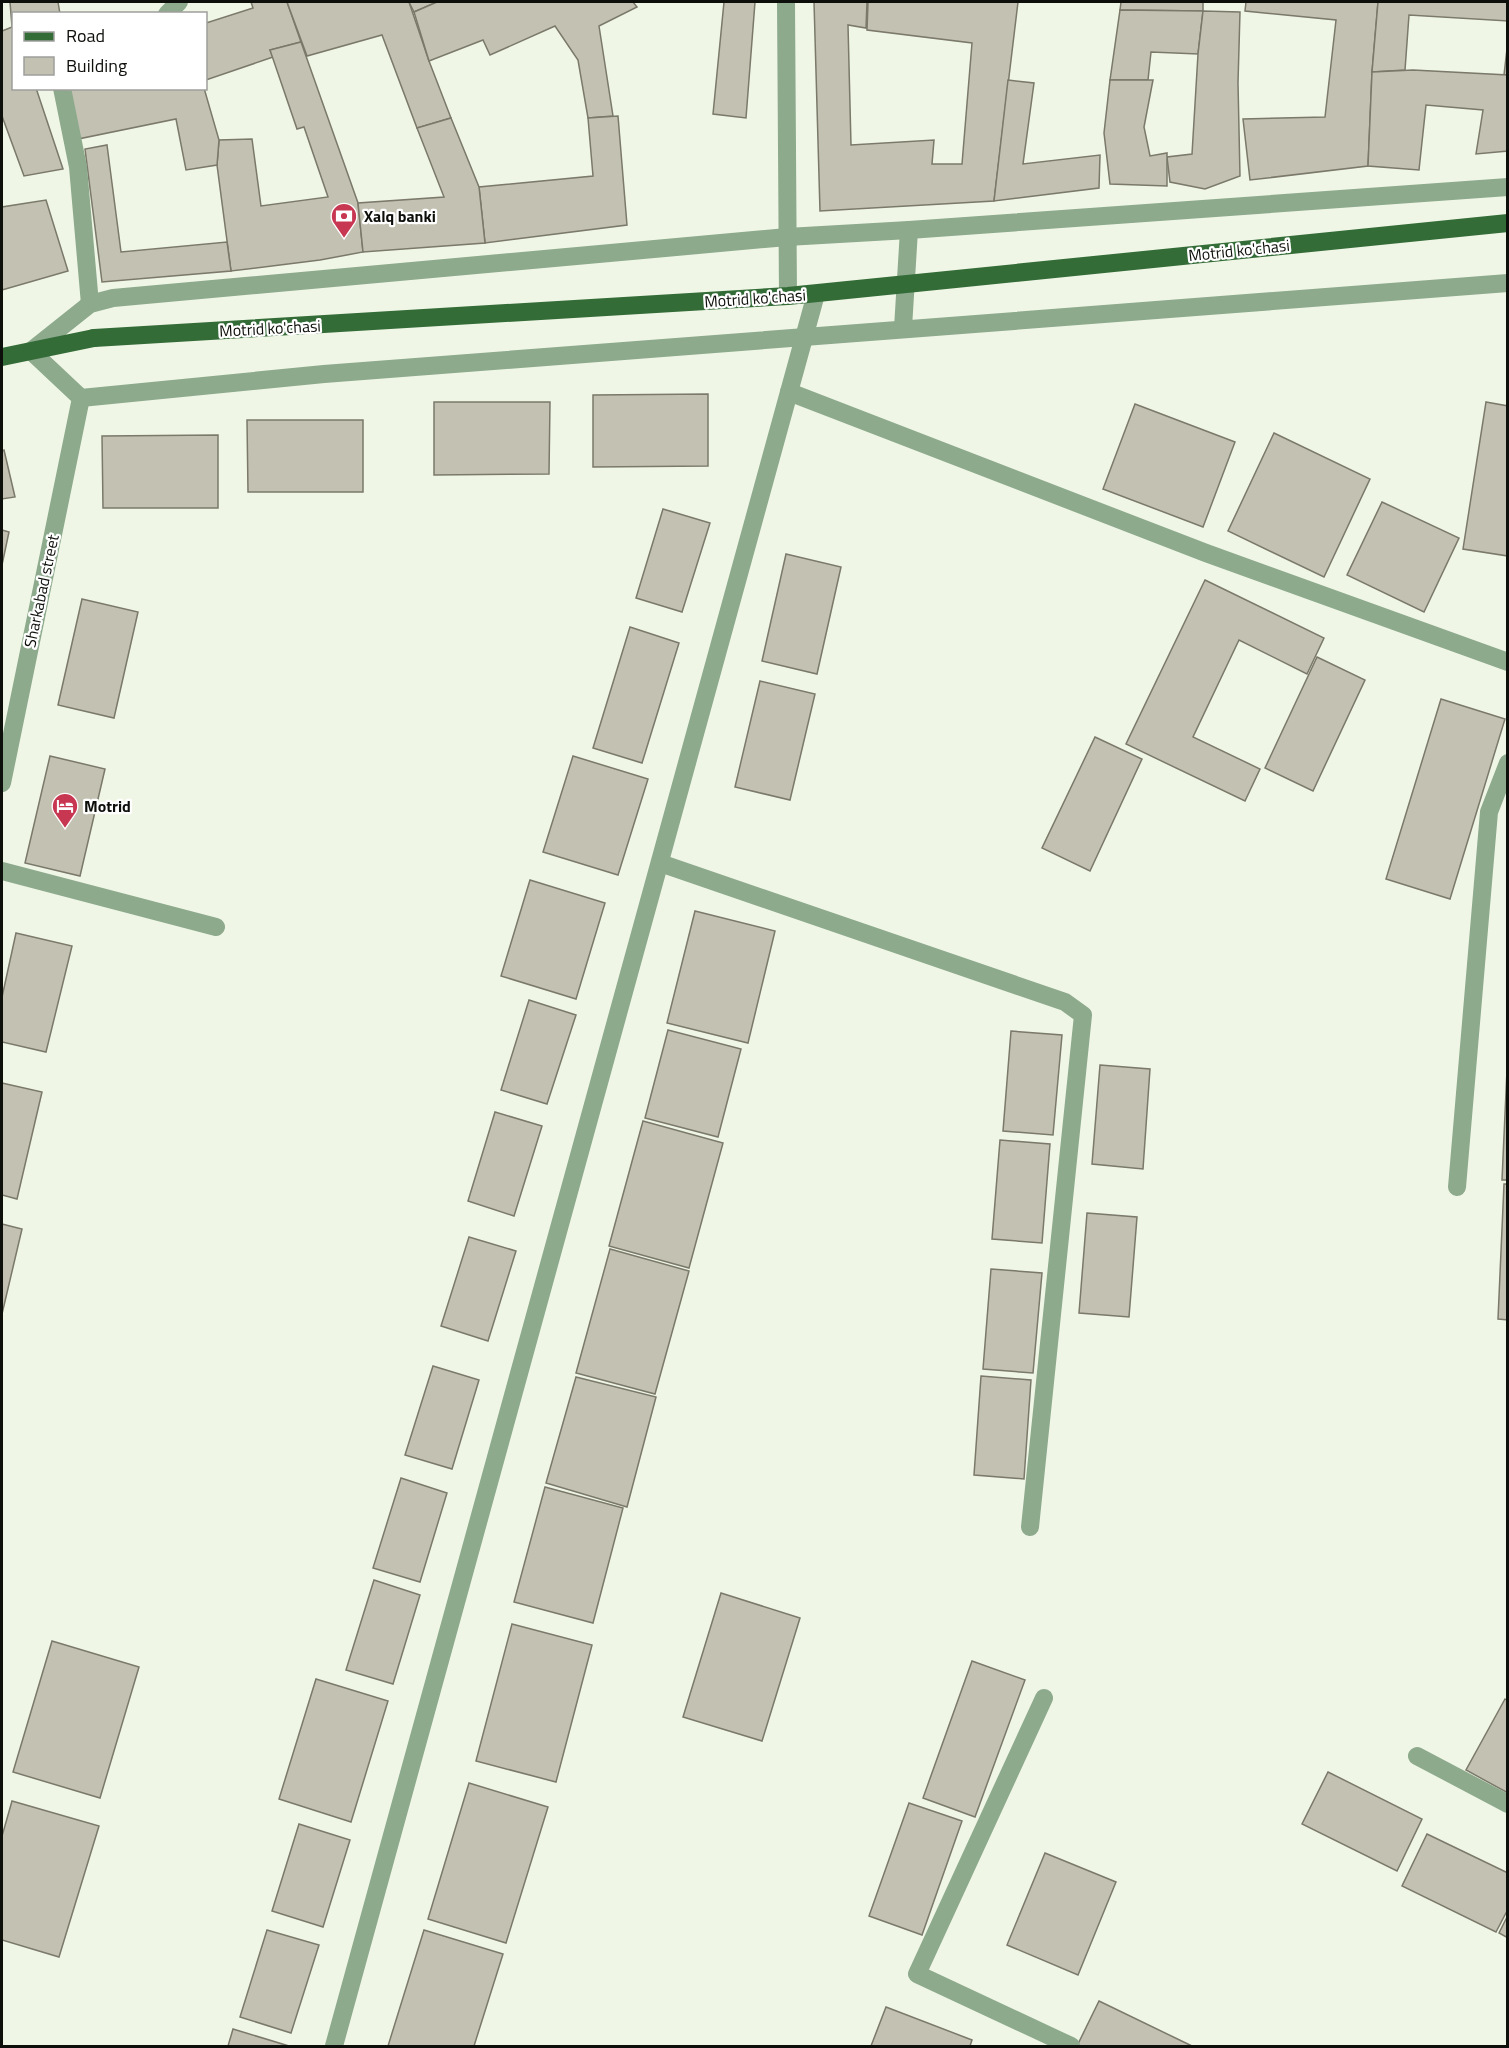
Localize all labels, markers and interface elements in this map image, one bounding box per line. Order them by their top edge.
legend [12,12,207,90]
text: Road [66,22,105,49]
text: Building [66,52,127,79]
bank icon: Xalq banki [329,201,359,239]
place label: Xalq banki [364,204,436,228]
street label: Motrid ko'chasi [1187,233,1291,267]
street label: Motrid ko'chasi [703,282,807,314]
street label: Motrid ko'chasi [219,313,321,343]
street label: Sharkabad street [17,532,65,650]
hotel icon: Motrid [50,791,80,829]
place label: Motrid [84,794,131,818]

